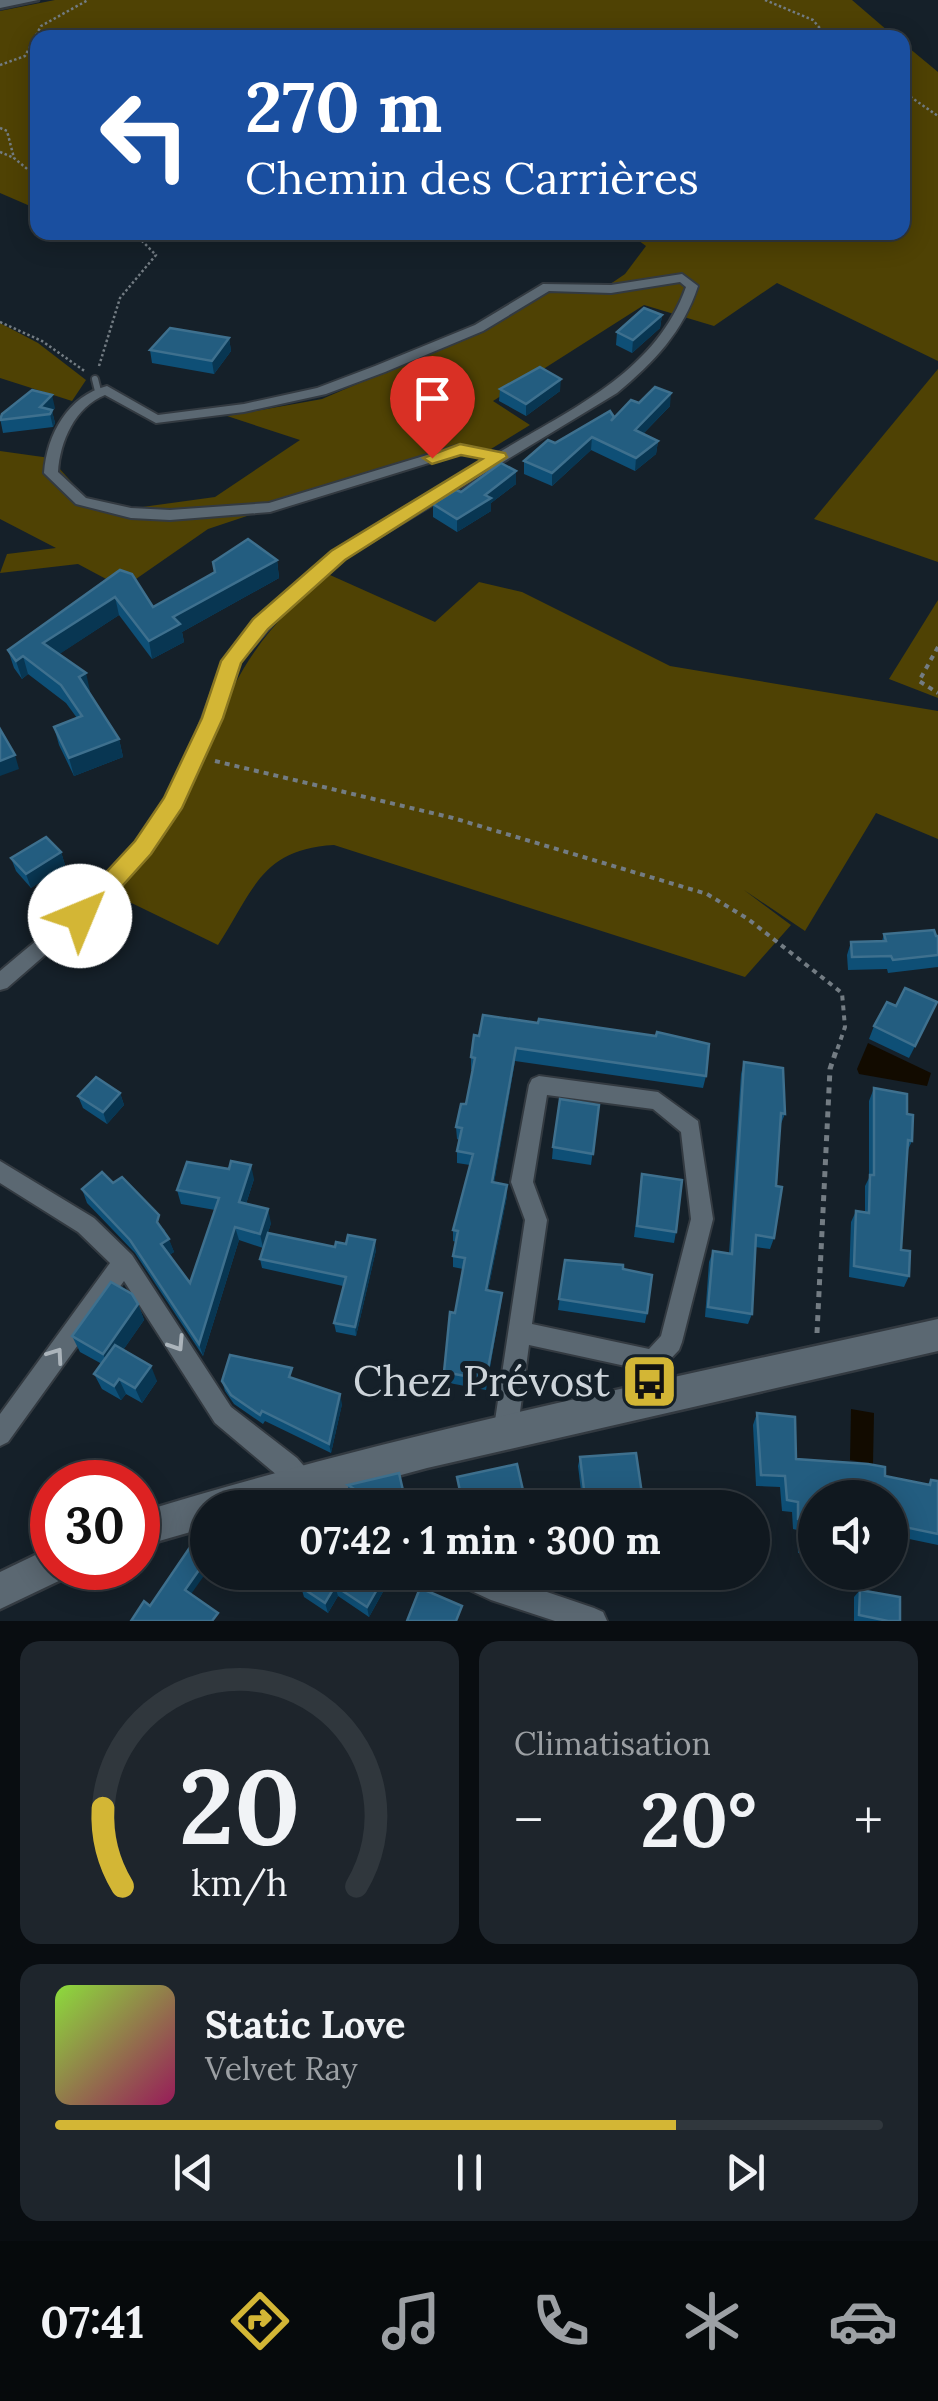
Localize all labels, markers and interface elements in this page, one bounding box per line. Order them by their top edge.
text: 270 m [245,62,442,151]
icon: left [80,70,210,200]
text: Chemin des Carrières [245,149,699,206]
pin [390,356,475,459]
icon: arrive [405,371,460,426]
position arrow [28,864,132,968]
one-way arrow [164,1334,183,1352]
one-way arrow [45,1348,62,1366]
bus stop icon: Chez Prévost [619,1351,679,1411]
place label: Chez Prévost [353,1354,611,1408]
speed limit sign: 30 [30,1460,160,1590]
map controls [798,1480,908,1590]
button: sound [798,1480,908,1590]
text: 07:42 · 1 min · 300 m [299,1516,661,1564]
text: Climatisation [514,1723,711,1764]
text: 20 [179,1739,300,1872]
text: 20° [640,1772,757,1868]
text: − [514,1785,543,1855]
text: + [854,1785,883,1855]
text: km/h [191,1860,288,1906]
text: Static Love [205,2000,405,2048]
text: Velvet Ray [205,2048,358,2089]
icon: previous [166,2145,221,2200]
icon: pause [442,2145,497,2200]
icon: next [718,2145,773,2200]
icon: directions [225,2286,295,2356]
icon: music [376,2286,446,2356]
icon: phone [526,2286,596,2356]
icon: climate [677,2286,747,2356]
icon: car [828,2286,898,2356]
text: 07:41 [40,2293,144,2350]

